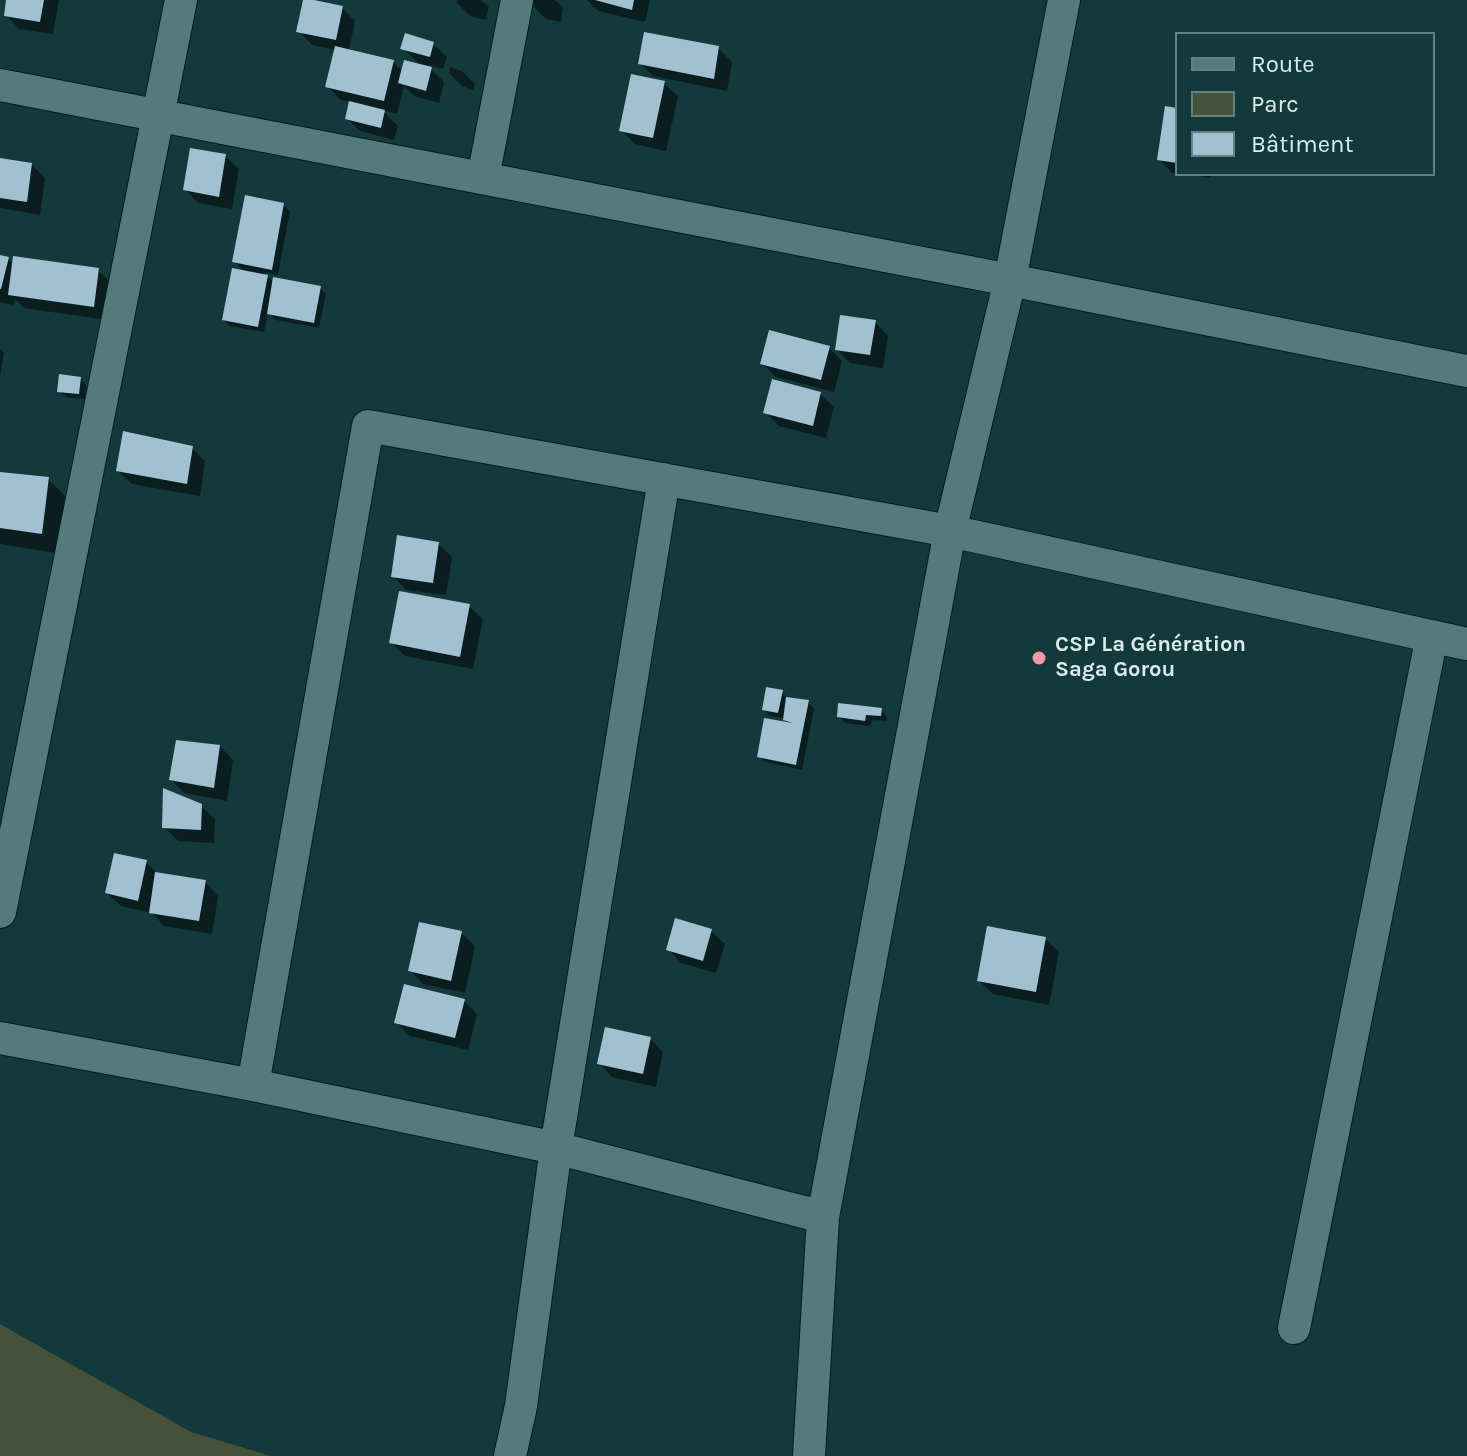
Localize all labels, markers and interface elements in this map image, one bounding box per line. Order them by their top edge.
legend [1175,32,1435,176]
text: Route [1251,50,1315,78]
text: Parc [1251,90,1299,118]
text: Bâtiment [1251,130,1354,158]
place label: CSP La Génération Saga Gorou [1055,632,1246,684]
marker: CSP La Génération Saga Gorou [1030,649,1048,667]

